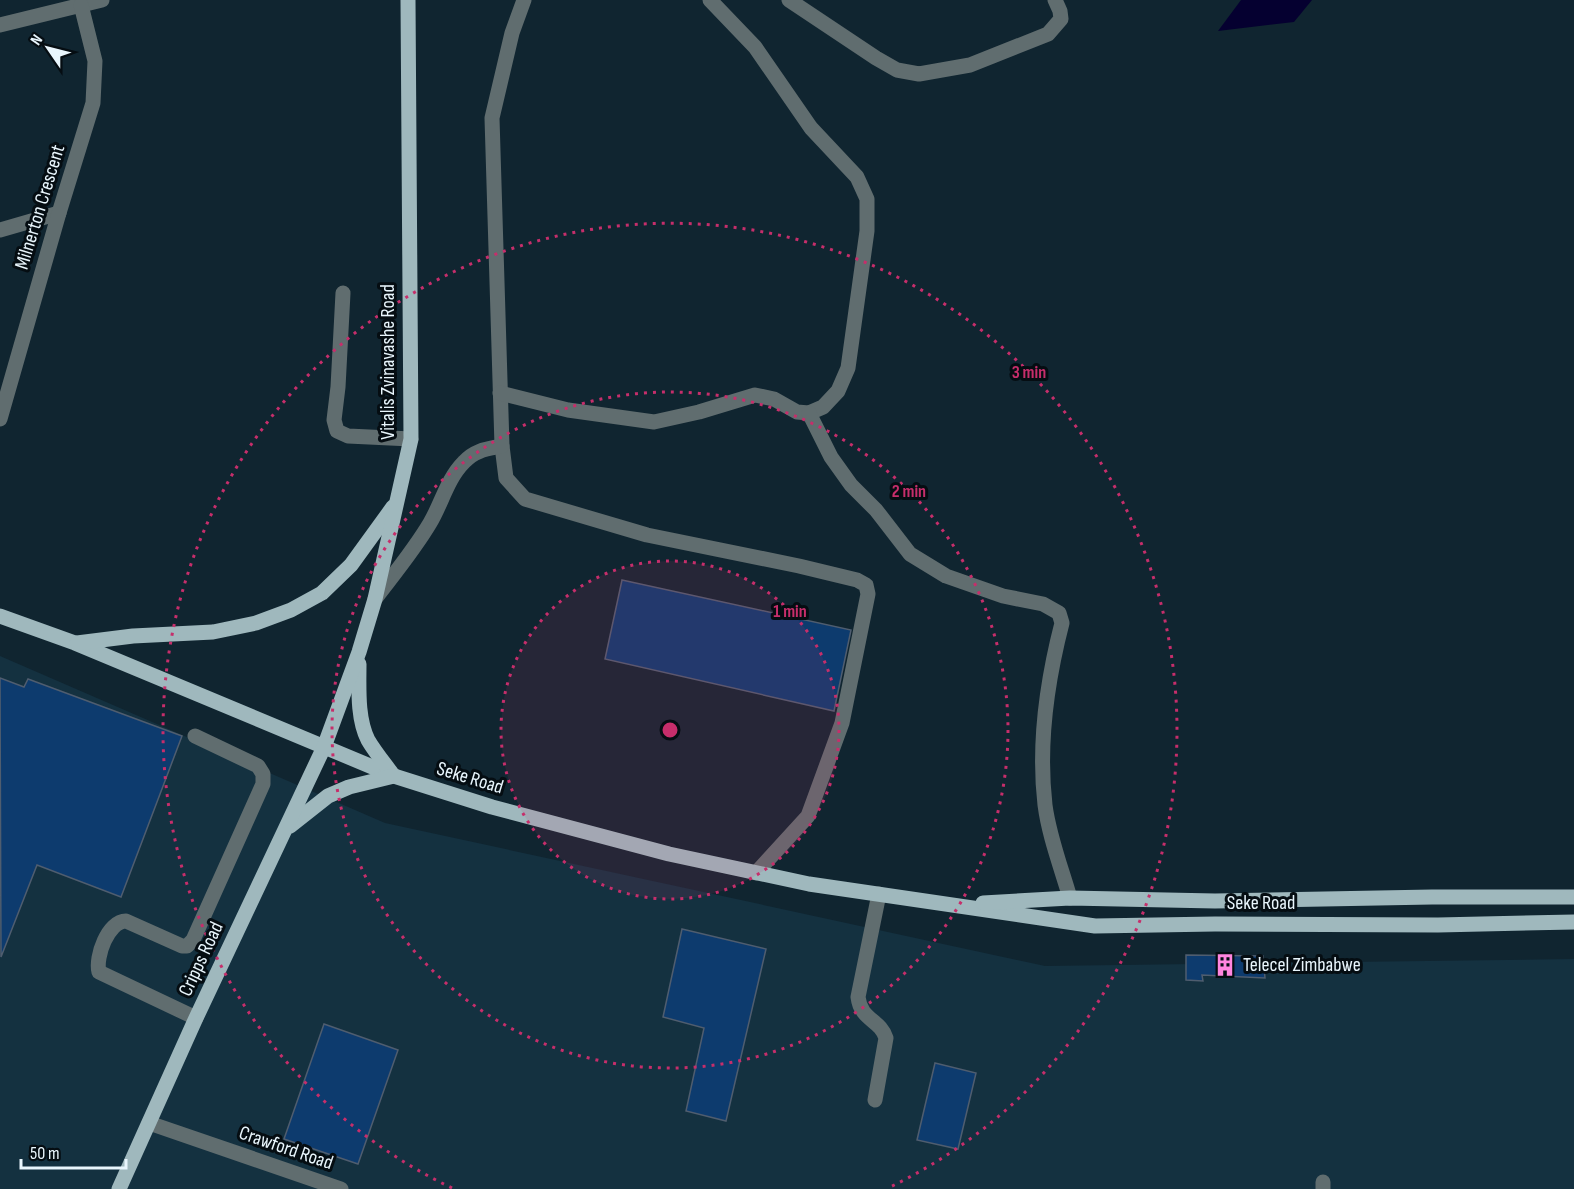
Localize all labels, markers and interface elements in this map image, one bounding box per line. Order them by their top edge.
north arrow [18,18,78,78]
text: N [27,31,47,49]
street label: Milnerton Crescent [10,142,70,272]
street label: Vitalis Zvinavashe Road [376,284,400,440]
text: 3 min [1012,362,1046,383]
text: 2 min [892,481,926,502]
text: 1 min [773,601,807,622]
centre of rings [660,720,680,740]
street label: Seke Road [434,757,506,799]
street label: Seke Road [1227,891,1295,915]
street label: Cripps Road [173,918,229,1000]
building icon: Telecel Zimbabwe [1212,952,1238,978]
place label: Telecel Zimbabwe [1243,953,1361,977]
street label: Crawford Road [236,1121,336,1175]
scale bar [21,1132,126,1170]
text: 50 m [30,1143,60,1164]

